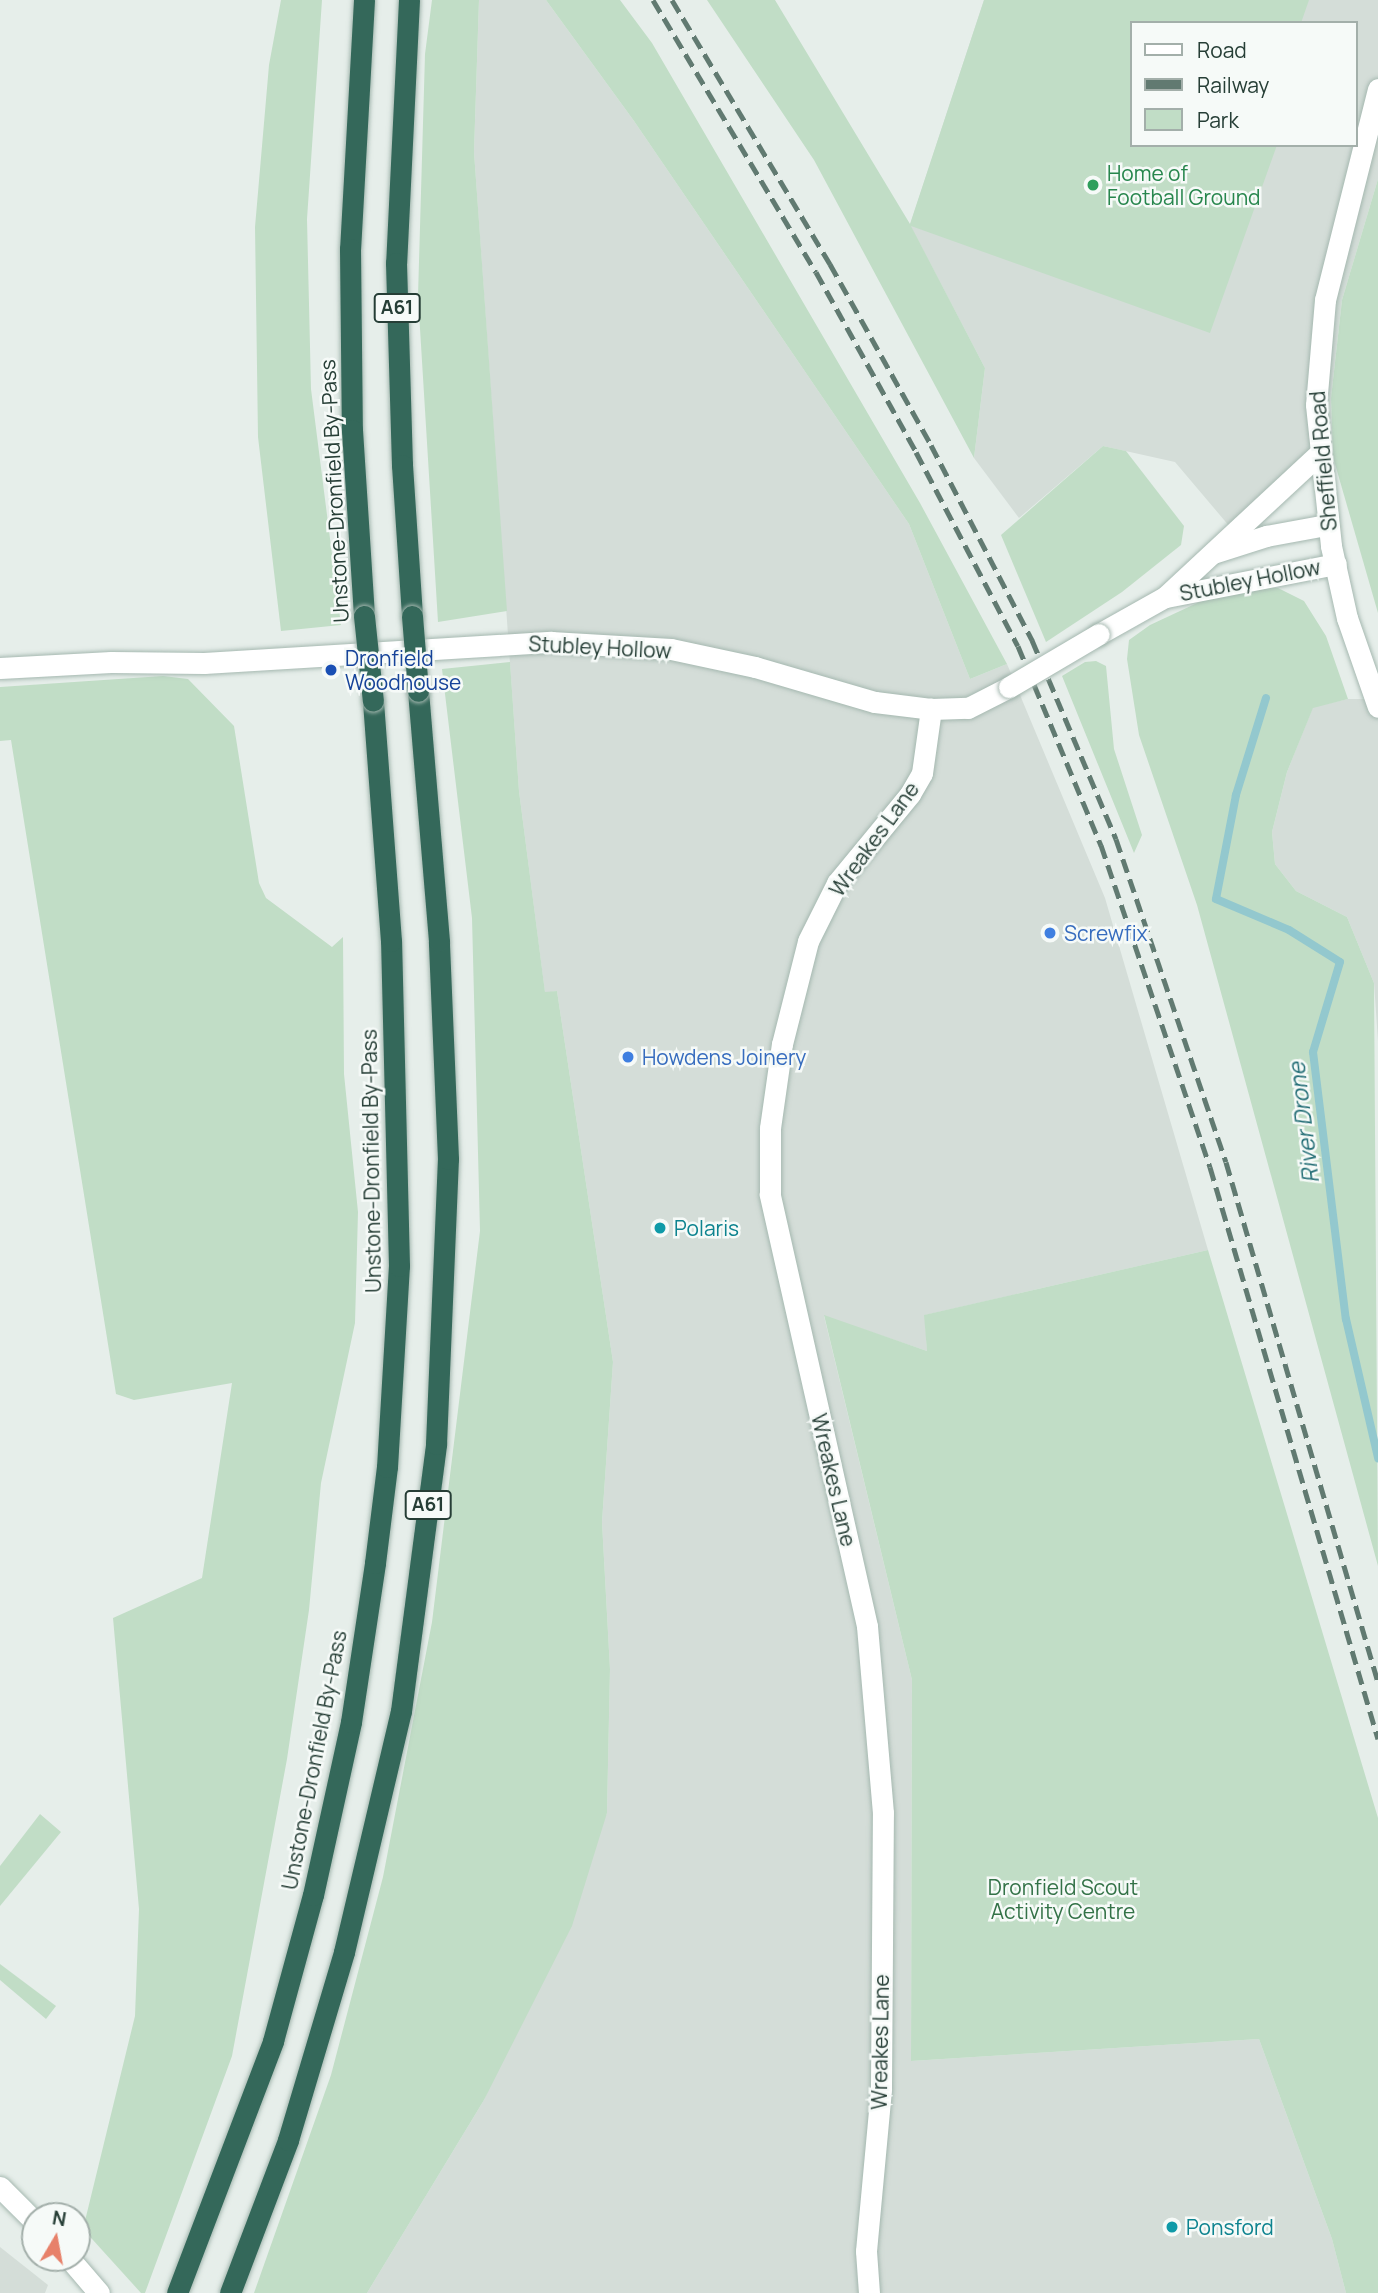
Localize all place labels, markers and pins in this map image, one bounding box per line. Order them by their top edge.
place label: Home of Football Ground [1107,160,1261,210]
marker: Home of Football Ground [1085,177,1101,193]
place label: Dronfield Woodhouse [345,645,461,695]
marker: Dronfield Woodhouse [323,662,339,678]
place label: Screwfix [1064,920,1148,946]
marker: Screwfix [1042,925,1058,941]
place label: Howdens Joinery [642,1044,806,1070]
marker: Howdens Joinery [620,1049,636,1065]
place label: Polaris [674,1215,739,1241]
marker: Polaris [652,1220,668,1236]
place label: Ponsford [1186,2214,1274,2240]
marker: Ponsford [1164,2219,1180,2235]

